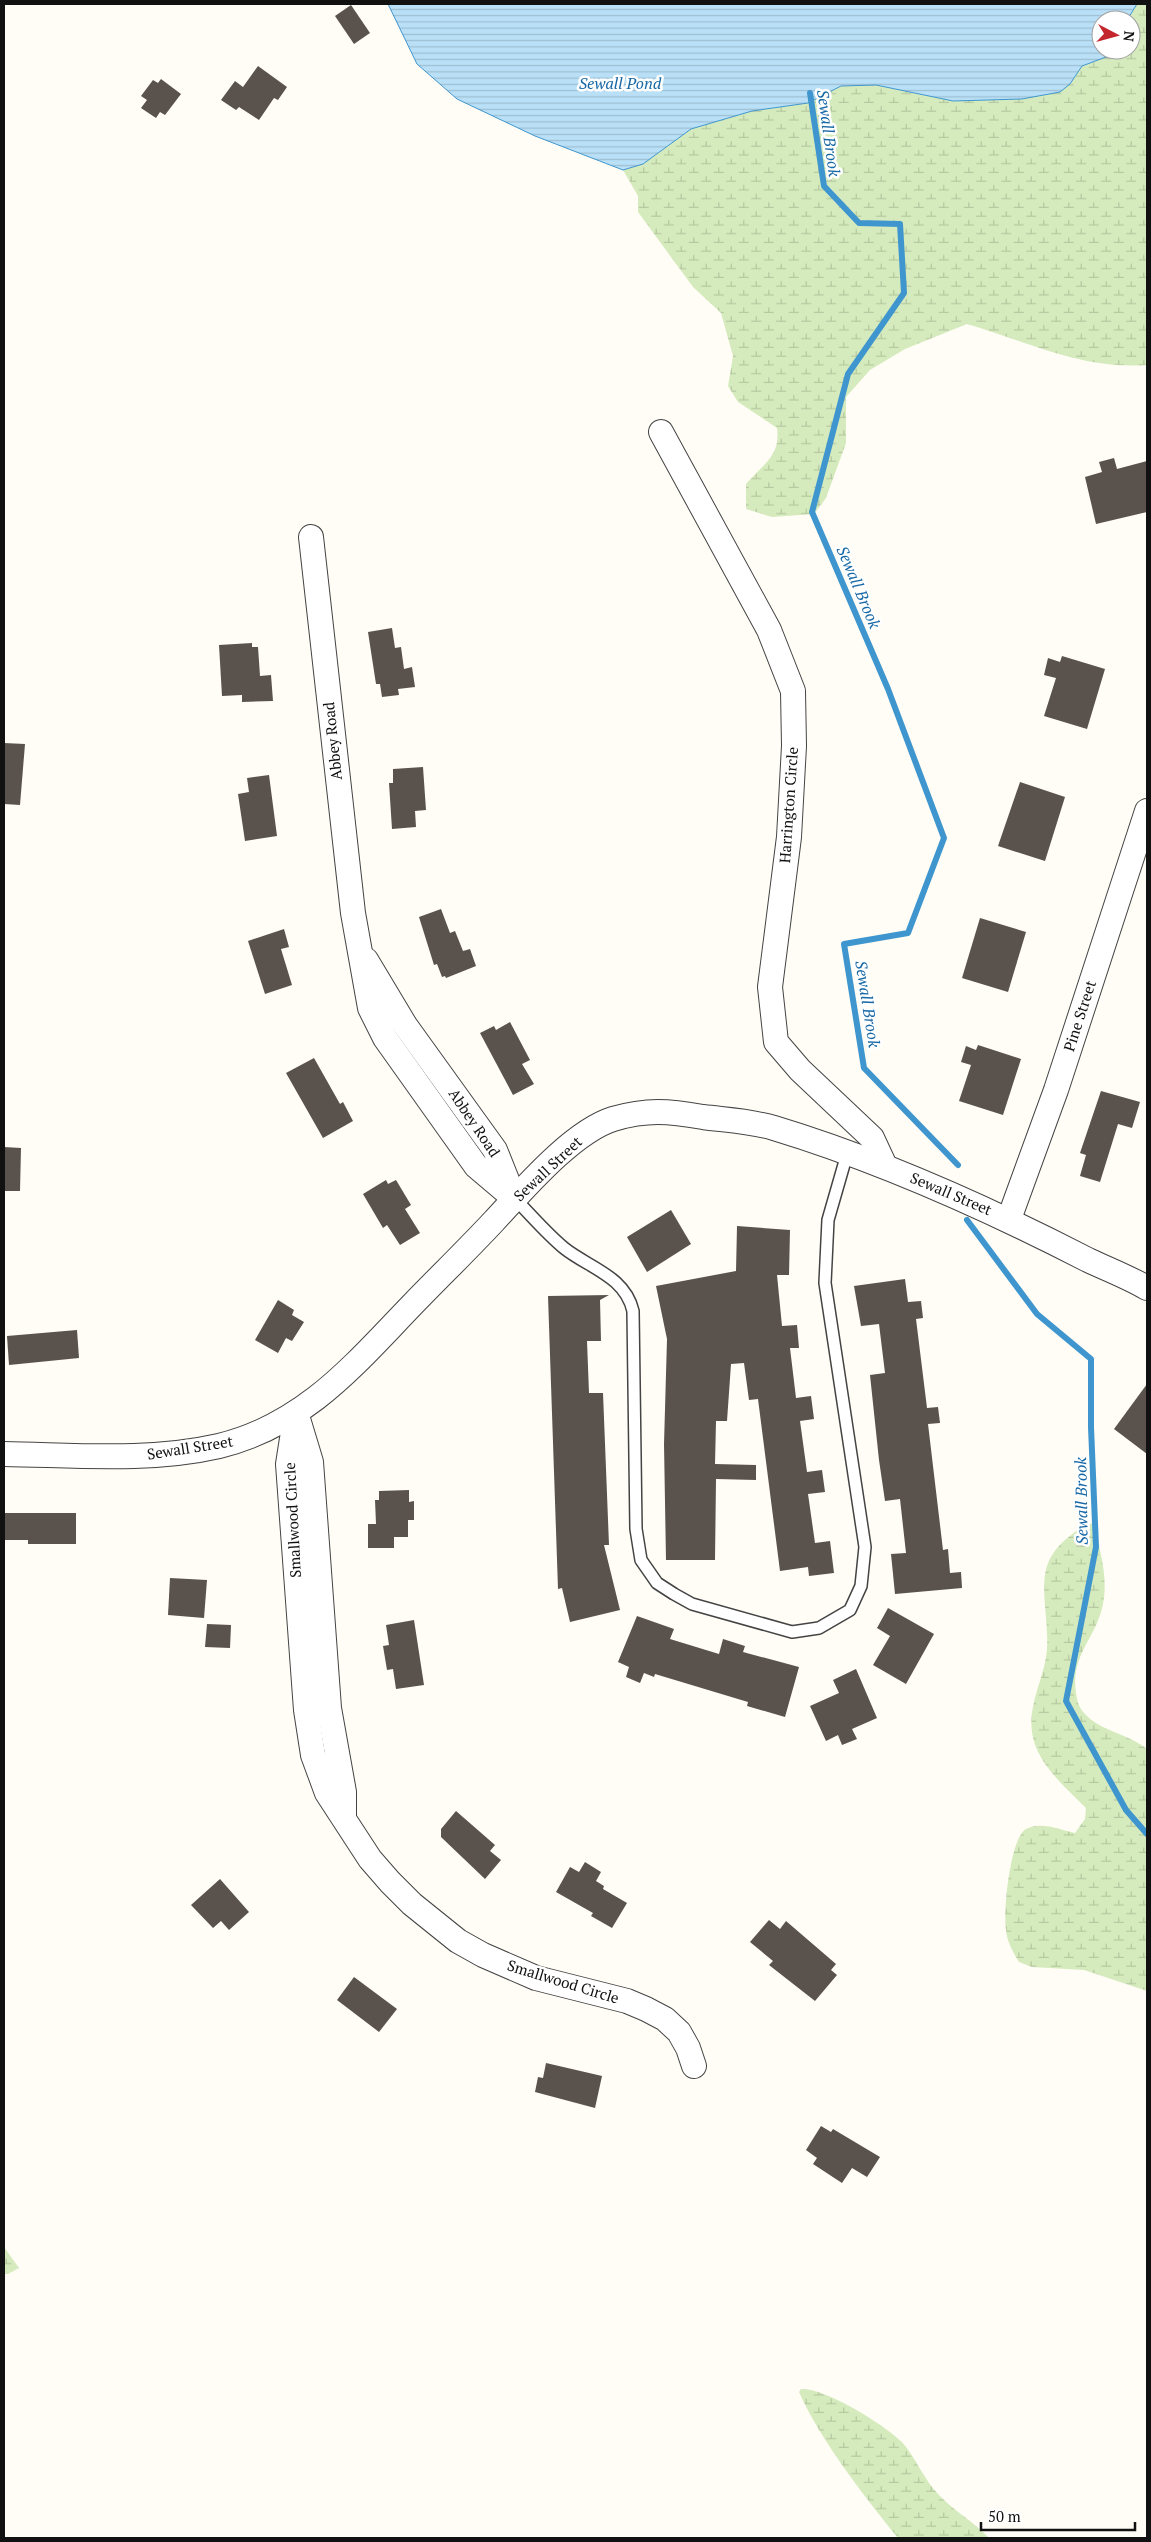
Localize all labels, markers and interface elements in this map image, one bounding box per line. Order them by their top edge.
north arrow [1091,10,1141,60]
text: N [1119,30,1139,43]
water label: Sewall Pond [579,72,662,94]
water label: Sewall Brook [812,88,846,178]
water label: Sewall Brook [832,542,886,632]
street label: Abbey Road [318,701,346,781]
street label: Harrington Circle [774,746,802,864]
water label: Sewall Brook [850,959,886,1049]
street label: Pine Street [1058,977,1100,1054]
street label: Abbey Road [445,1084,505,1161]
street label: Sewall Street [509,1131,586,1205]
street label: Sewall Street [908,1167,996,1219]
street label: Sewall Street [145,1430,235,1464]
water label: Sewall Brook [1069,1457,1093,1545]
street label: Smallwood Circle [279,1462,305,1578]
street label: Smallwood Circle [505,1955,622,2008]
scale bar [981,2500,1135,2532]
text: 50 m [988,2506,1021,2526]

